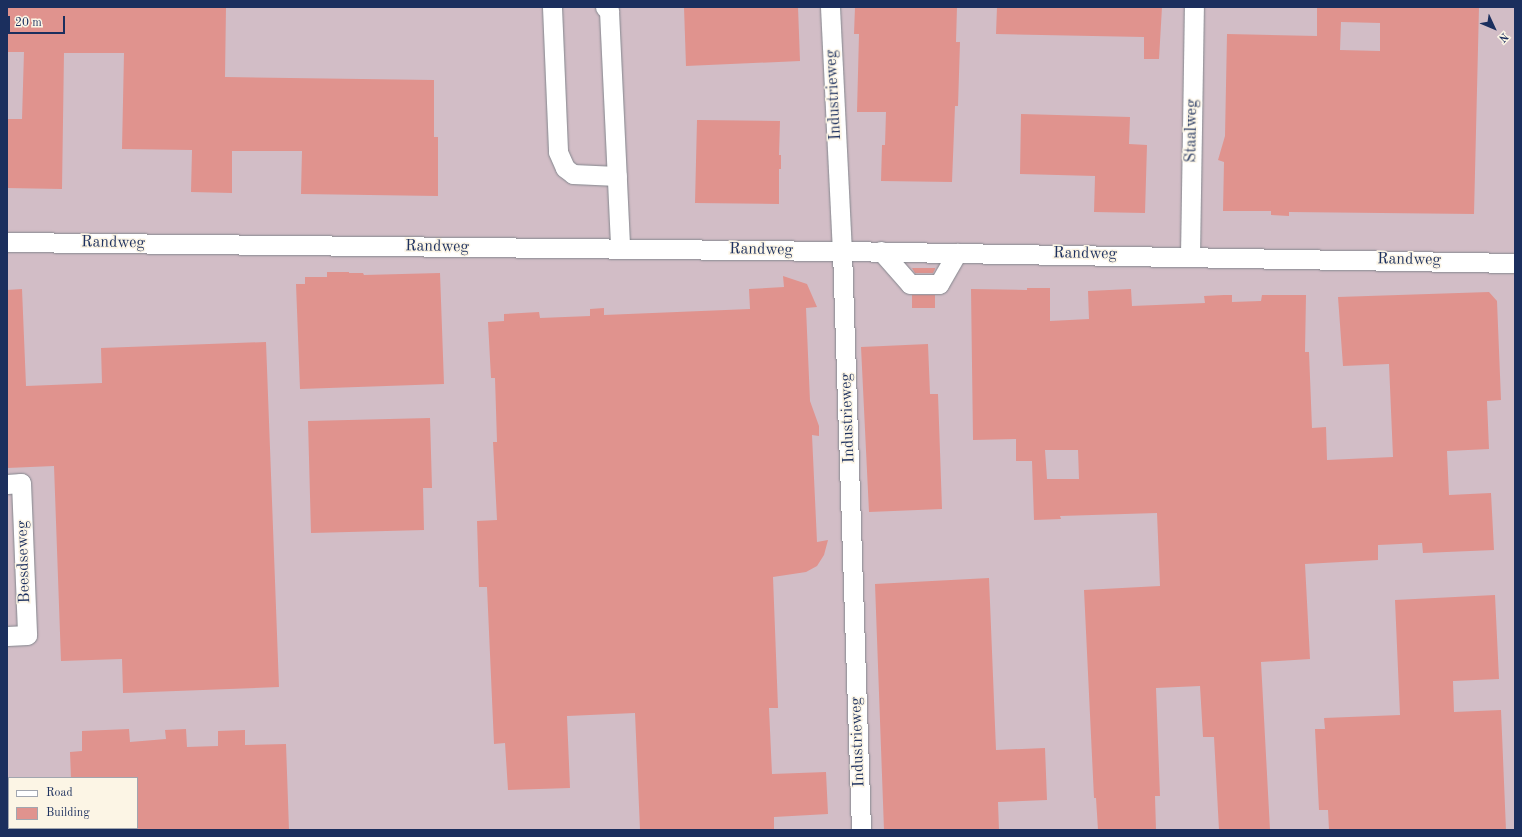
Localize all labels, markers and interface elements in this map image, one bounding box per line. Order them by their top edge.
scale bar [10,8,67,34]
north arrow [1474,8,1514,48]
text: 20 m [15,17,42,29]
text: N [1496,30,1510,44]
street label: Industrieweg [822,49,846,141]
street label: Staalweg [1182,99,1202,163]
street label: Randweg [81,233,145,253]
street label: Randweg [405,237,469,257]
street label: Randweg [729,240,793,260]
street label: Randweg [1053,244,1117,264]
street label: Randweg [1377,250,1441,270]
street label: Industrieweg [837,373,859,463]
street label: Beesdseweg [13,520,35,604]
street label: Industrieweg [847,697,869,787]
legend [8,777,138,829]
text: Road [46,787,73,799]
text: Building [46,807,90,819]

